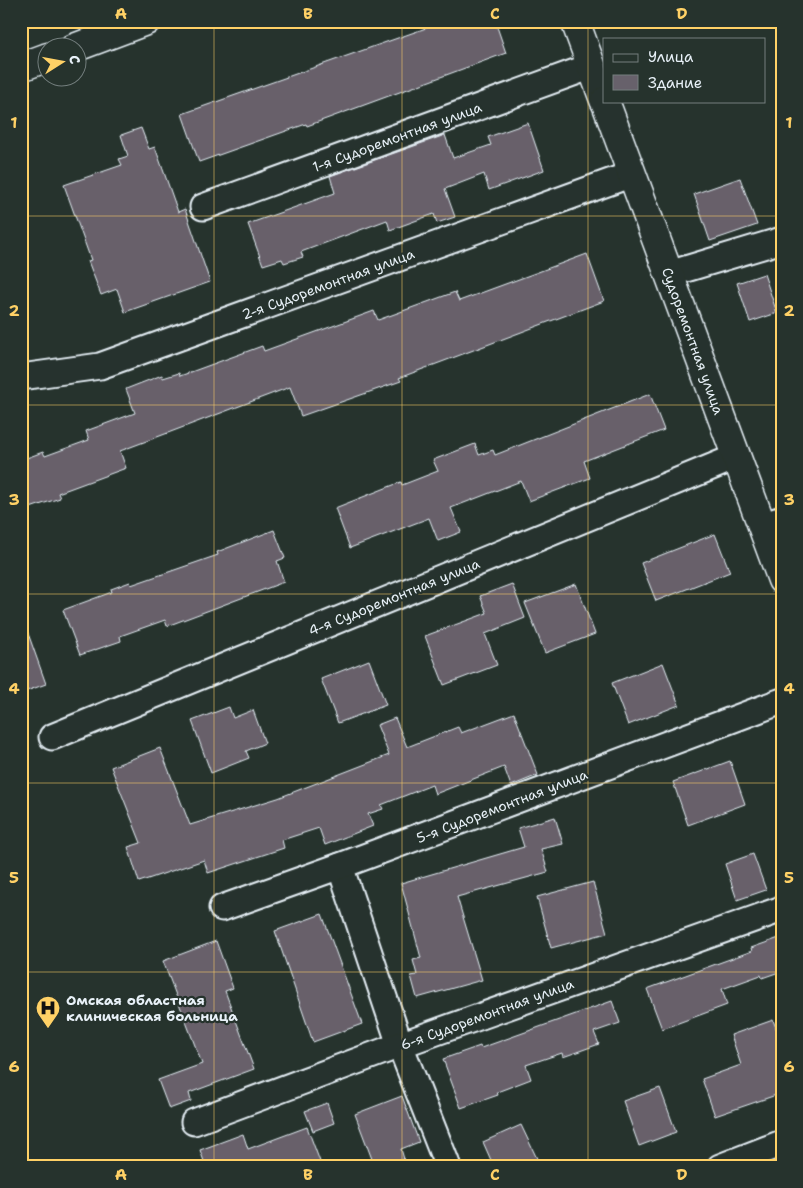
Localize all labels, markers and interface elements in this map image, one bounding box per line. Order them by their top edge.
text: A [115,3,127,24]
text: B [303,3,313,24]
text: C [490,3,500,24]
text: D [676,3,688,24]
north arrow [38,38,88,88]
legend [603,38,766,102]
text: Улица [648,47,694,67]
text: С [65,54,84,65]
text: Здание [648,73,702,93]
street label: 1-я Судоремонтная улица [310,98,484,176]
text: 1 [10,112,18,133]
text: 1 [785,112,793,133]
street label: 2-я Судоремонтная улица [239,244,417,324]
street label: Судоремонтная улица [658,265,728,417]
text: 2 [8,300,20,321]
text: 2 [783,300,795,321]
text: 3 [8,489,20,510]
text: 3 [783,489,795,510]
street label: 4-я Судоремонтная улица [306,554,483,640]
text: 4 [8,678,20,699]
text: 4 [783,678,795,699]
street label: 5-я Судоремонтная улица [414,765,590,847]
text: 5 [9,867,19,888]
text: 5 [784,867,794,888]
street label: 6-я Судоремонтная улица [398,974,576,1054]
place label: Омская областная клиническая больница [66,991,238,1025]
hospital icon: Омская областная клиническая больница [35,995,61,1029]
text: 6 [8,1056,20,1077]
text: 6 [783,1056,795,1077]
text: A [115,1164,127,1185]
text: B [303,1164,313,1185]
text: C [490,1164,500,1185]
text: D [676,1164,688,1185]

